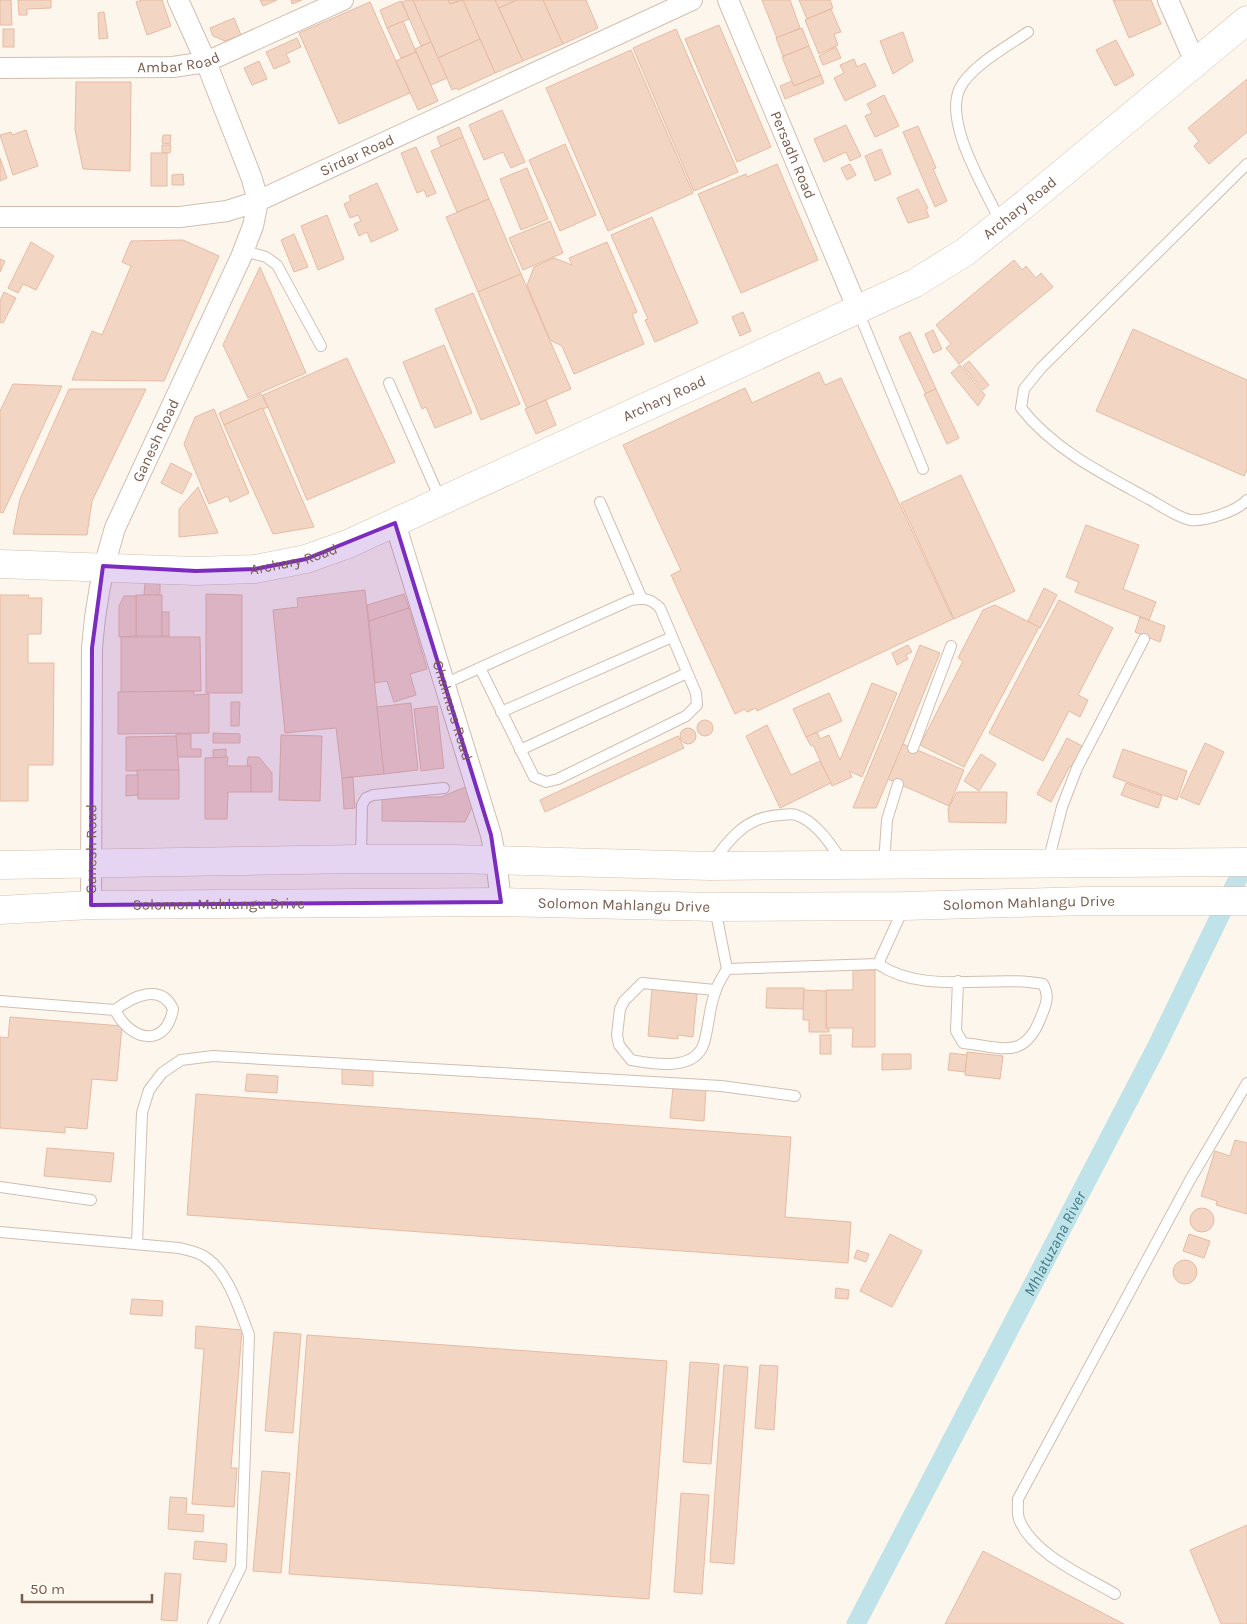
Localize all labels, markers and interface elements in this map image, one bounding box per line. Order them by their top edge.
street label: Ambar Road [137,48,223,77]
street label: Persadh Road [767,108,819,202]
street label: Sirdar Road [317,130,397,180]
street label: Archary Road [979,173,1060,243]
street label: Archary Road [620,371,709,425]
street label: Ganesh Road [129,396,183,485]
street label: Archary Road [250,540,340,578]
street label: Chalmers Road [429,658,477,763]
street label: Ganesh Road [82,804,100,894]
street label: Solomon Mahlangu Drive [942,892,1115,914]
street label: Solomon Mahlangu Drive [133,894,305,914]
street label: Solomon Mahlangu Drive [537,894,710,916]
water label: Mhlatuzana River [1019,1187,1090,1299]
scale bar [22,1572,152,1604]
text: 50 m [30,1580,65,1598]

